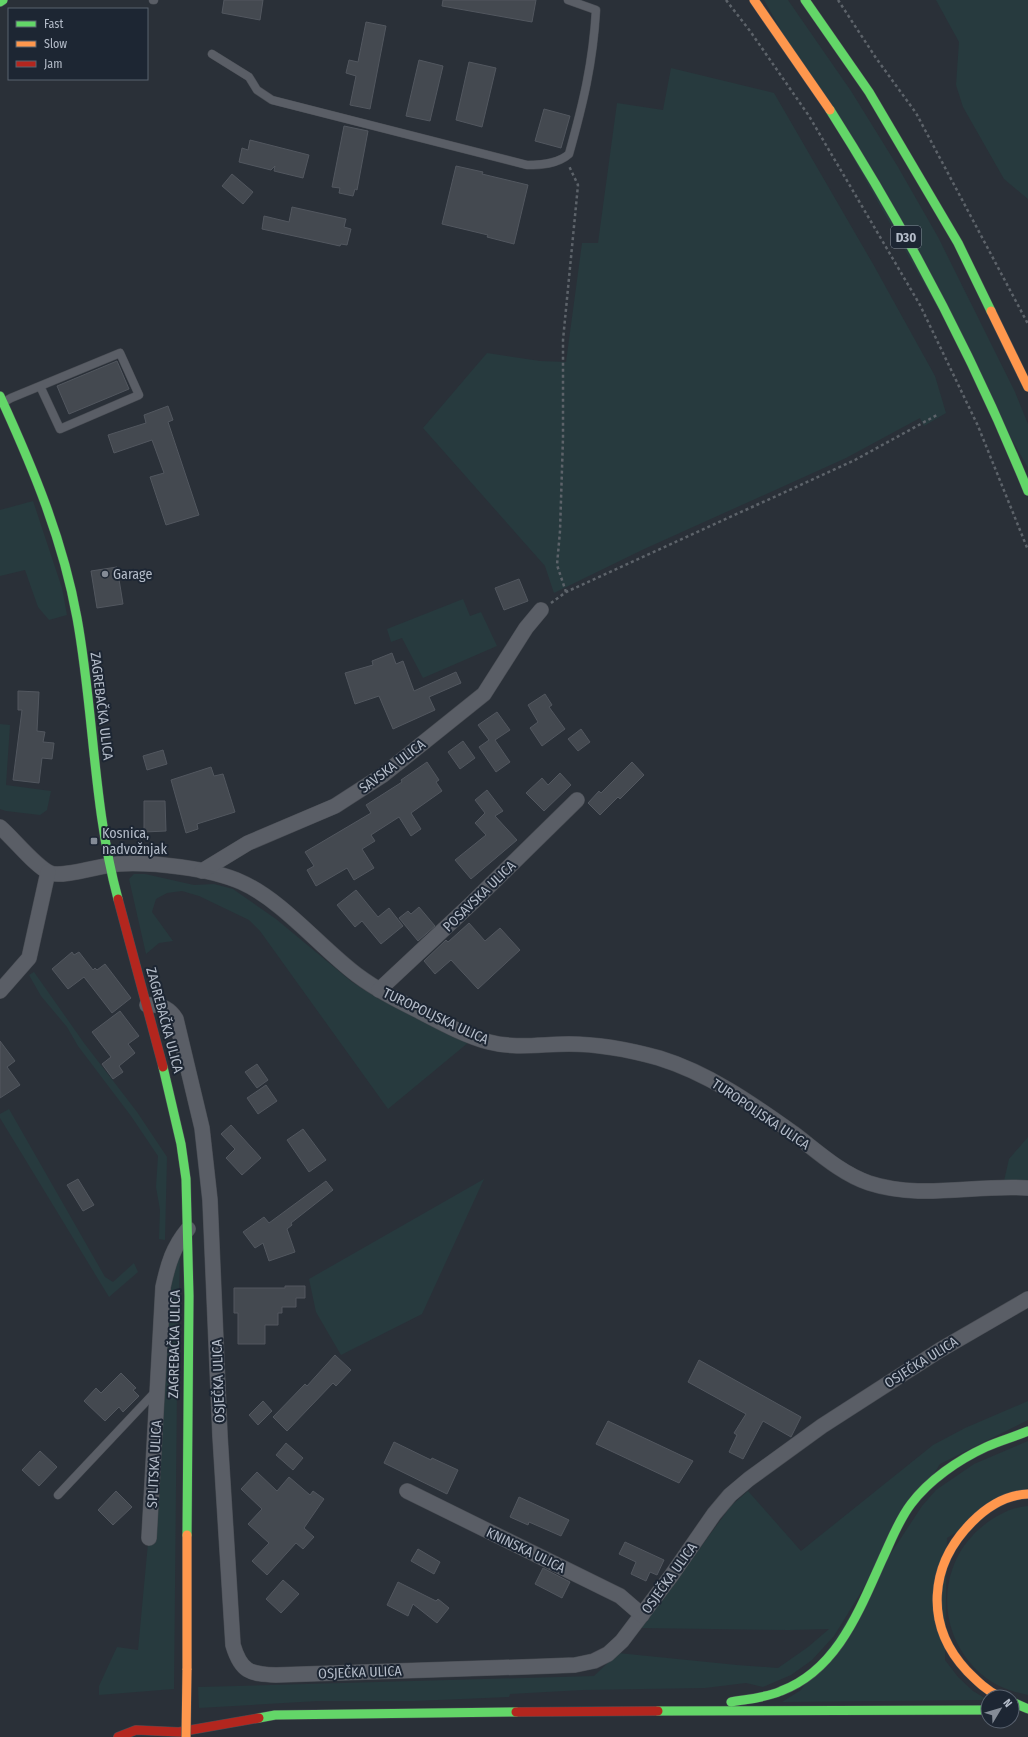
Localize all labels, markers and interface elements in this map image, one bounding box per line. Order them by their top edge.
legend [8,8,148,80]
text: Fast [44,17,63,31]
text: Slow [44,37,67,51]
text: Jam [44,57,62,71]
road number: D30 [891,226,921,248]
place label: Garage [113,566,152,583]
marker: Garage [100,569,110,579]
street label: ZAGREBAČKA ULICA [86,651,118,762]
street label: SAVSKA ULICA [356,736,429,797]
place label: Kosnica, nadvožnjak [102,825,167,858]
marker: Kosnica, nadvožnjak [89,836,99,846]
street label: POSAVSKA ULICA [439,857,520,935]
street label: ZAGREBAČKA ULICA [142,965,188,1075]
street label: TUROPOLJSKA ULICA [380,985,492,1049]
street label: TUROPOLJSKA ULICA [709,1075,813,1154]
street label: ZAGREBAČKA ULICA [164,1289,184,1398]
street label: OSJEČKA ULICA [881,1332,962,1392]
street label: OSJEČKA ULICA [208,1338,228,1423]
street label: SPLITSKA ULICA [144,1419,165,1508]
street label: KNINSKA ULICA [484,1524,569,1577]
street label: OSJEČKA ULICA [637,1538,701,1617]
street label: OSJEČKA ULICA [318,1662,403,1682]
north arrow [980,1689,1020,1729]
text: N [1000,1697,1015,1710]

